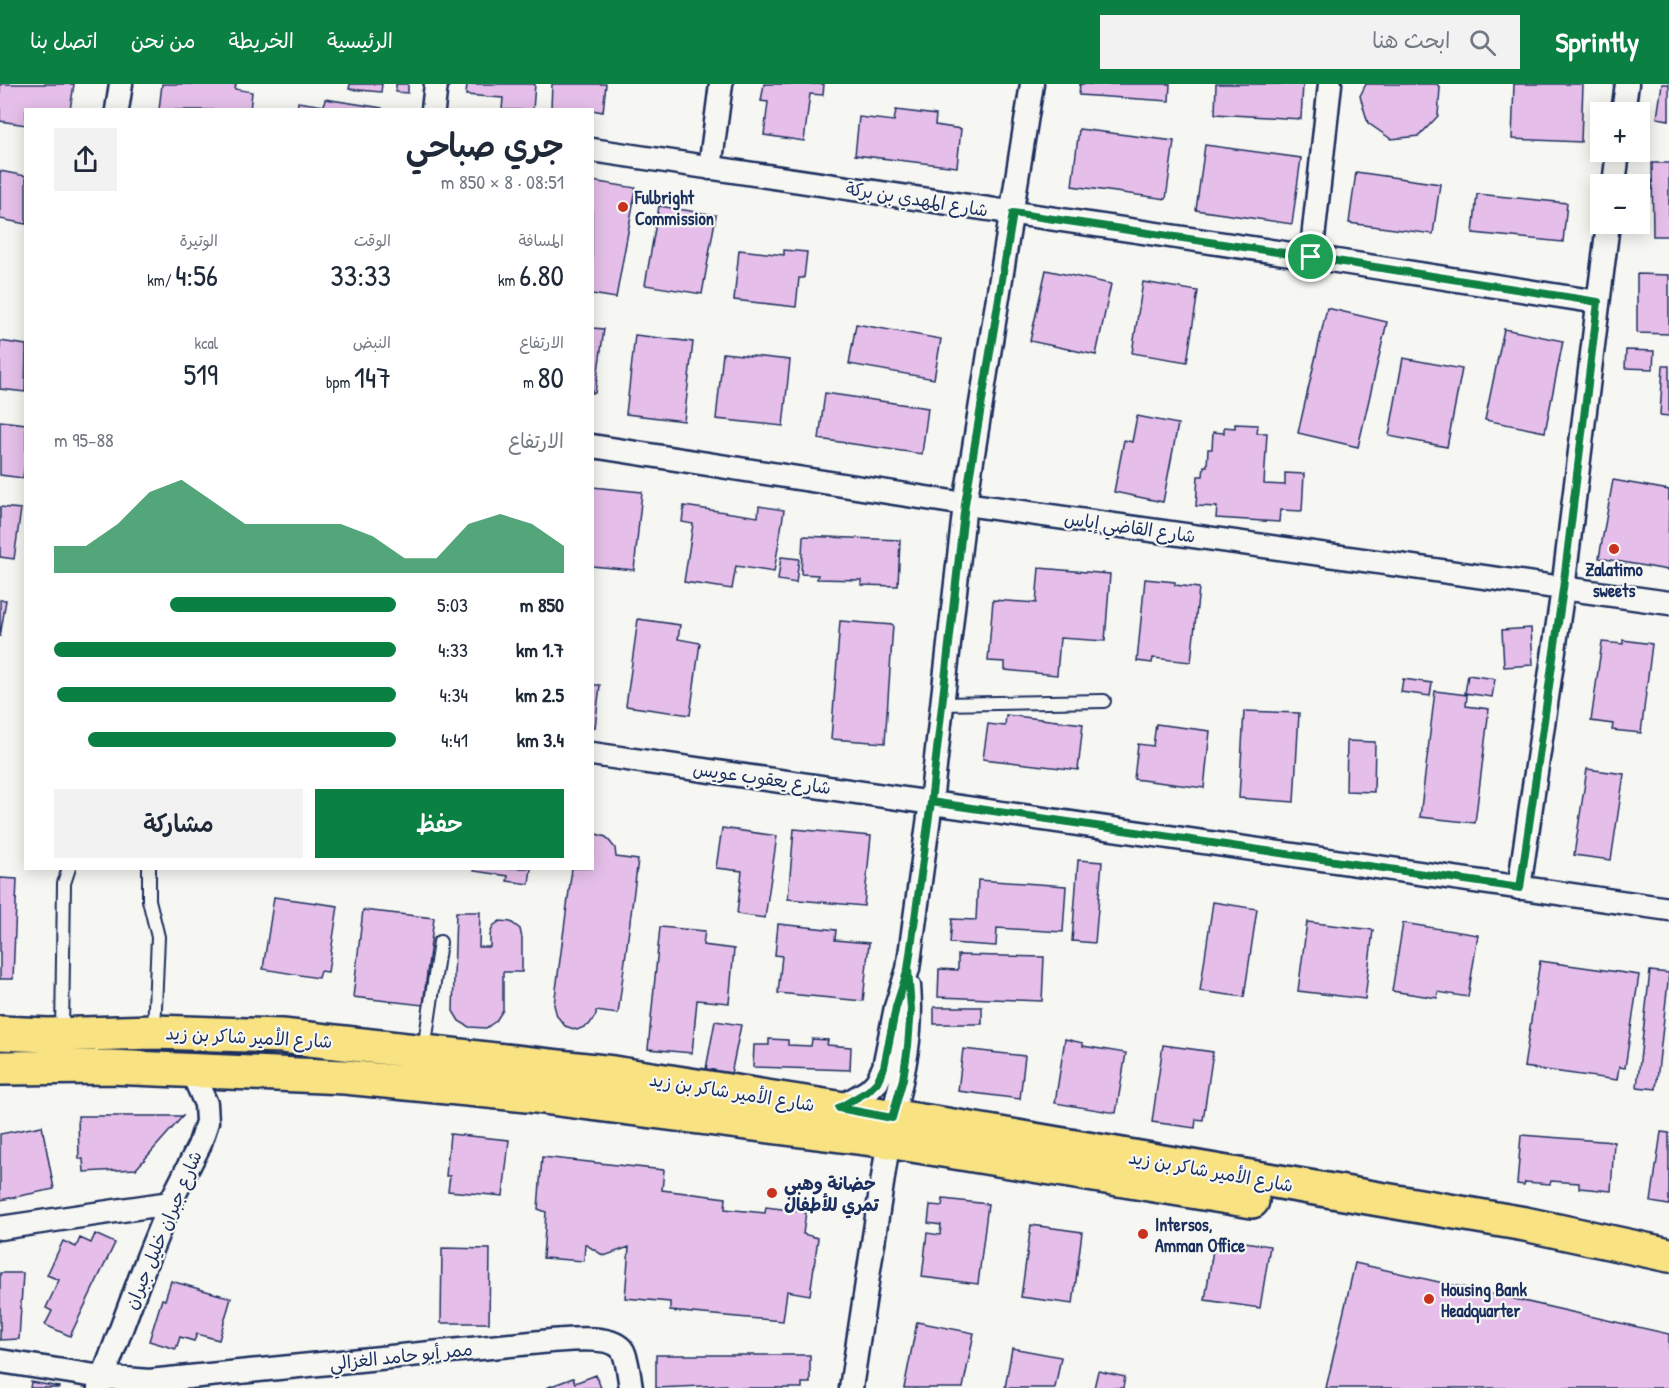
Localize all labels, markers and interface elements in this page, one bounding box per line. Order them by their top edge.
search box [1100,15,1520,69]
text: Sprintly [1556,23,1639,61]
text: ابحث هنا [1372,25,1451,55]
text: اتصل بنا [30,26,98,55]
text: من نحن [131,26,195,55]
text: الخريطة [228,26,294,55]
text: الرئيسية [327,26,393,55]
icon: search [1466,26,1499,59]
map controls [1590,102,1650,234]
button: + [1590,102,1650,162]
text: جري صباحي [406,123,564,167]
button: share [54,128,117,191]
text: 08:51 · 8 × 850 m [441,168,564,195]
button: − [1590,174,1650,234]
street label: شارع المهدي بن بركة [844,175,990,224]
place label: Fulbright Commission [634,185,714,231]
marker: Fulbright Commission [616,200,630,214]
text: الوتيرة [179,229,218,251]
text: الوقت [354,229,391,251]
text: المسافة [518,229,564,251]
pin [1285,231,1336,282]
icon: arrive [1294,240,1327,273]
text: 4:56 [175,255,218,295]
text: 33:33 [330,255,391,295]
text: 6.80 [519,255,564,295]
text: /km [147,269,175,291]
text: km [498,269,519,291]
text: النبض [353,331,391,353]
text: الارتفاع [519,331,564,353]
text: kcal [195,332,218,354]
text: 519 [183,354,218,394]
text: 147 [354,357,391,397]
text: 80 [538,357,564,397]
text: bpm [326,371,354,393]
text: m [523,371,538,393]
text: 88–95 m [54,426,114,453]
text: الارتفاع [508,427,564,454]
street label: شارع القاضي إياس [1062,505,1197,553]
marker: Zalatimo sweets [1607,542,1621,556]
place label: Zalatimo sweets [1585,557,1644,603]
text: 5:03 [437,591,468,618]
text: 850 m [520,591,564,618]
text: 4:33 [438,636,468,663]
text: 1.7 km [516,636,564,663]
text: 4:34 [439,681,468,708]
text: 2.5 km [515,681,564,708]
text: 4:41 [441,726,468,753]
text: 3.4 km [517,726,564,753]
street label: شارع يعقوب عويس [691,756,833,800]
button: مشاركة [54,789,303,858]
button: حفظ [315,789,564,858]
street label: شارع الأمير شاكر بن زيد [165,1020,333,1054]
street label: شارع الأمير شاكر بن زيد [648,1067,816,1117]
street label: شارع الأمير شاكر بن زيد [1127,1144,1295,1198]
street label: شارع جبران خليل جبران [118,1147,208,1313]
place label: حضانة وهبي تمري للأطفال [784,1171,879,1219]
marker: حضانة وهبي تمري للأطفال [765,1186,779,1200]
place label: Intersos, Amman Office [1155,1212,1246,1258]
marker: Intersos, Amman Office [1136,1227,1150,1241]
place label: Housing Bank Headquarter [1441,1277,1527,1324]
marker: Housing Bank Headquarter [1422,1292,1436,1306]
street label: ممر أبو حامد الغزالي [328,1336,474,1380]

